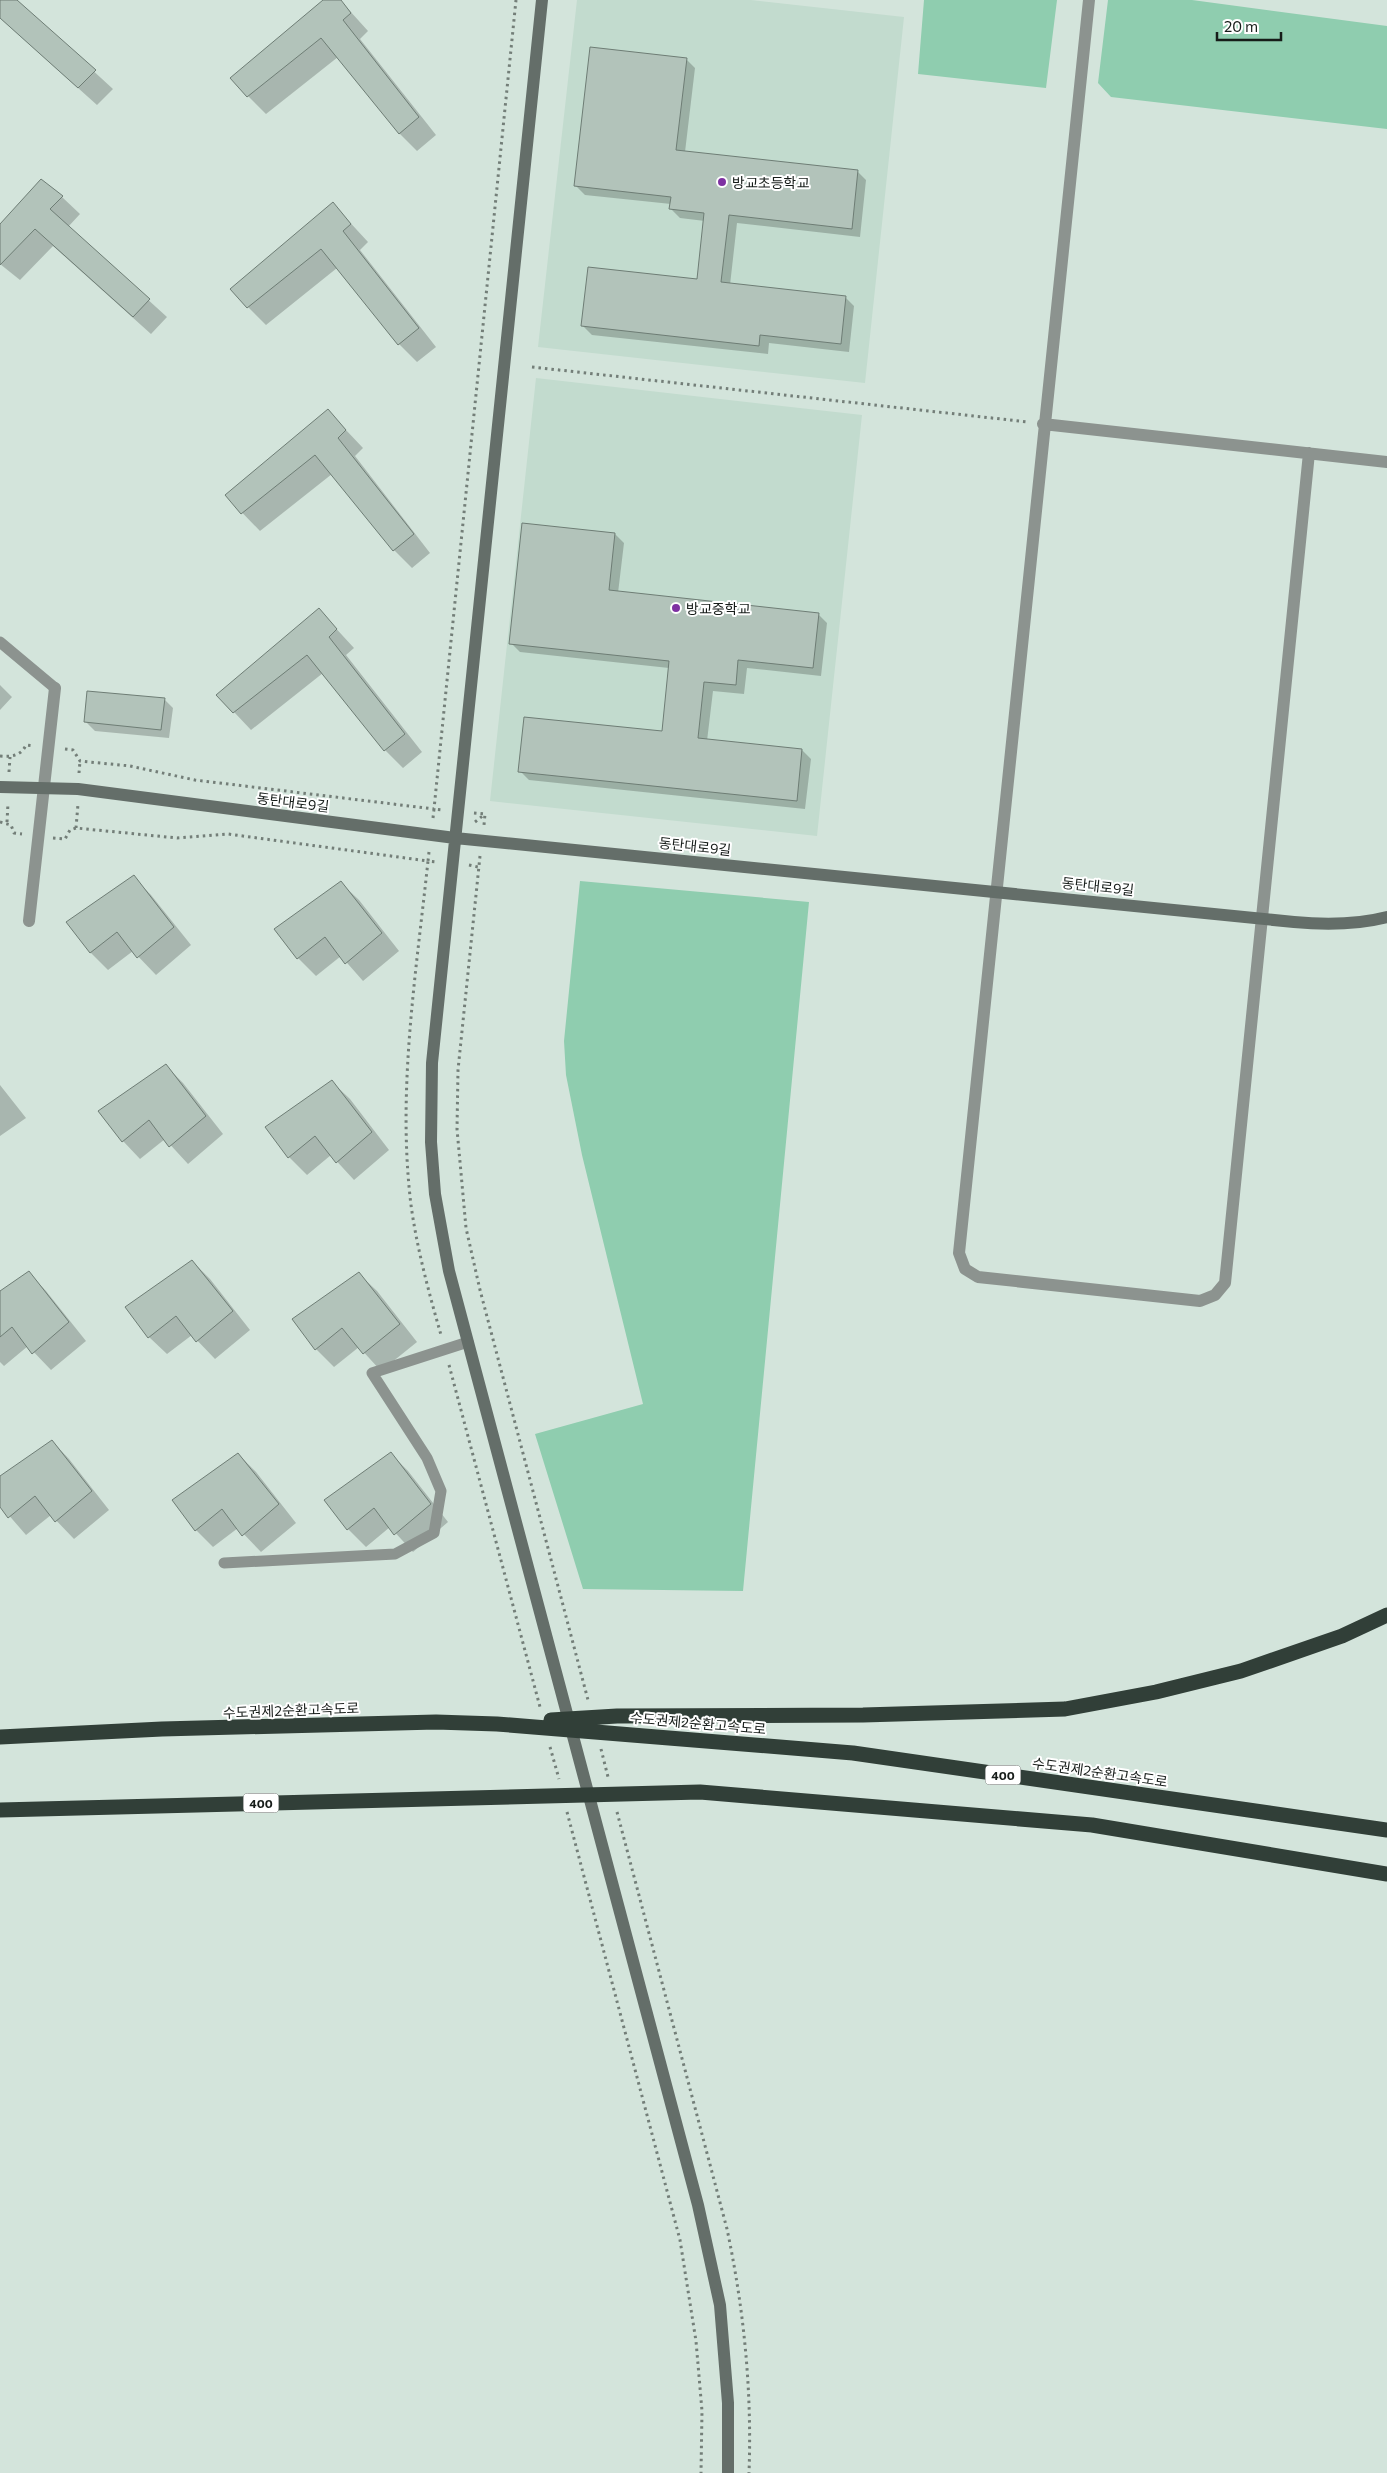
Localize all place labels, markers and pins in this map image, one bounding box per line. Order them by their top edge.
place label: 방교초등학교 [732,174,809,191]
marker: 방교초등학교 [716,176,728,188]
place label: 방교중학교 [686,600,751,617]
marker: 방교중학교 [670,602,682,614]

